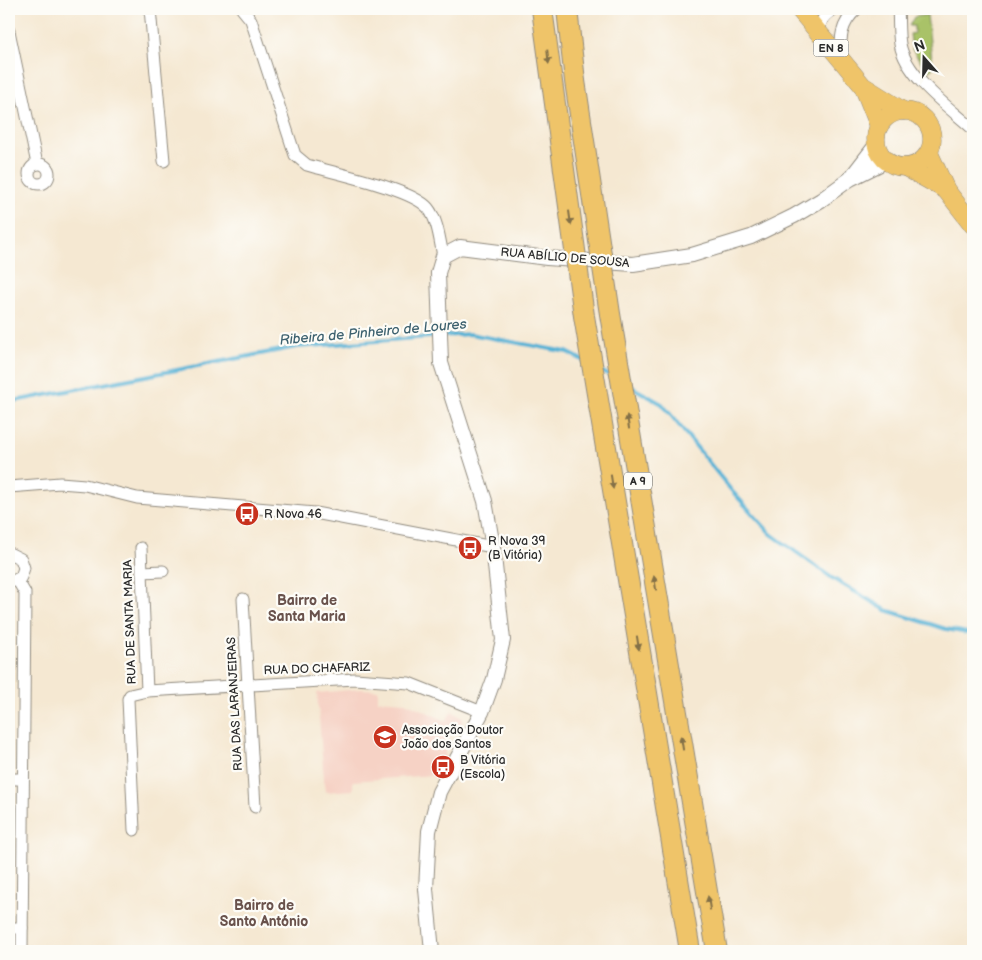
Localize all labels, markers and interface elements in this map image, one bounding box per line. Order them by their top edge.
north arrow [900,32,950,82]
text: N [912,36,928,56]
road number: EN 8 [814,40,848,56]
one-way arrow [544,50,552,66]
one-way arrow [566,210,574,226]
street label: RUA ABÍLIO DE SOUSA [500,243,631,271]
water label: Ribeira de Pinheiro de Loures [279,315,467,349]
one-way arrow [624,414,632,430]
road number: A 9 [624,472,652,490]
one-way arrow [608,475,616,491]
bus stop icon: R Nova 46 [234,501,260,527]
place label: R Nova 46 [264,507,322,522]
place label: R Nova 39 (B Vitória) [488,534,546,563]
bus stop icon: R Nova 39 (B Vitória) [457,535,483,561]
street label: RUA DE SANTA MARIA [120,559,140,685]
one-way arrow [651,574,659,590]
district label: Bairro de Santa Maria [268,592,346,625]
one-way arrow [635,635,643,651]
street label: RUA DAS LARANJEIRAS [224,637,246,771]
street label: RUA DO CHAFARIZ [263,660,371,678]
place label: Associação Doutor João dos Santos [402,723,504,752]
school or university icon: Associação Doutor João dos Santos [372,724,398,750]
one-way arrow [678,735,686,751]
place label: B Vitória (Escola) [460,753,506,782]
bus stop icon: B Vitória (Escola) [430,754,456,780]
one-way arrow [704,895,712,911]
district label: Bairro de Santo António [220,897,308,930]

